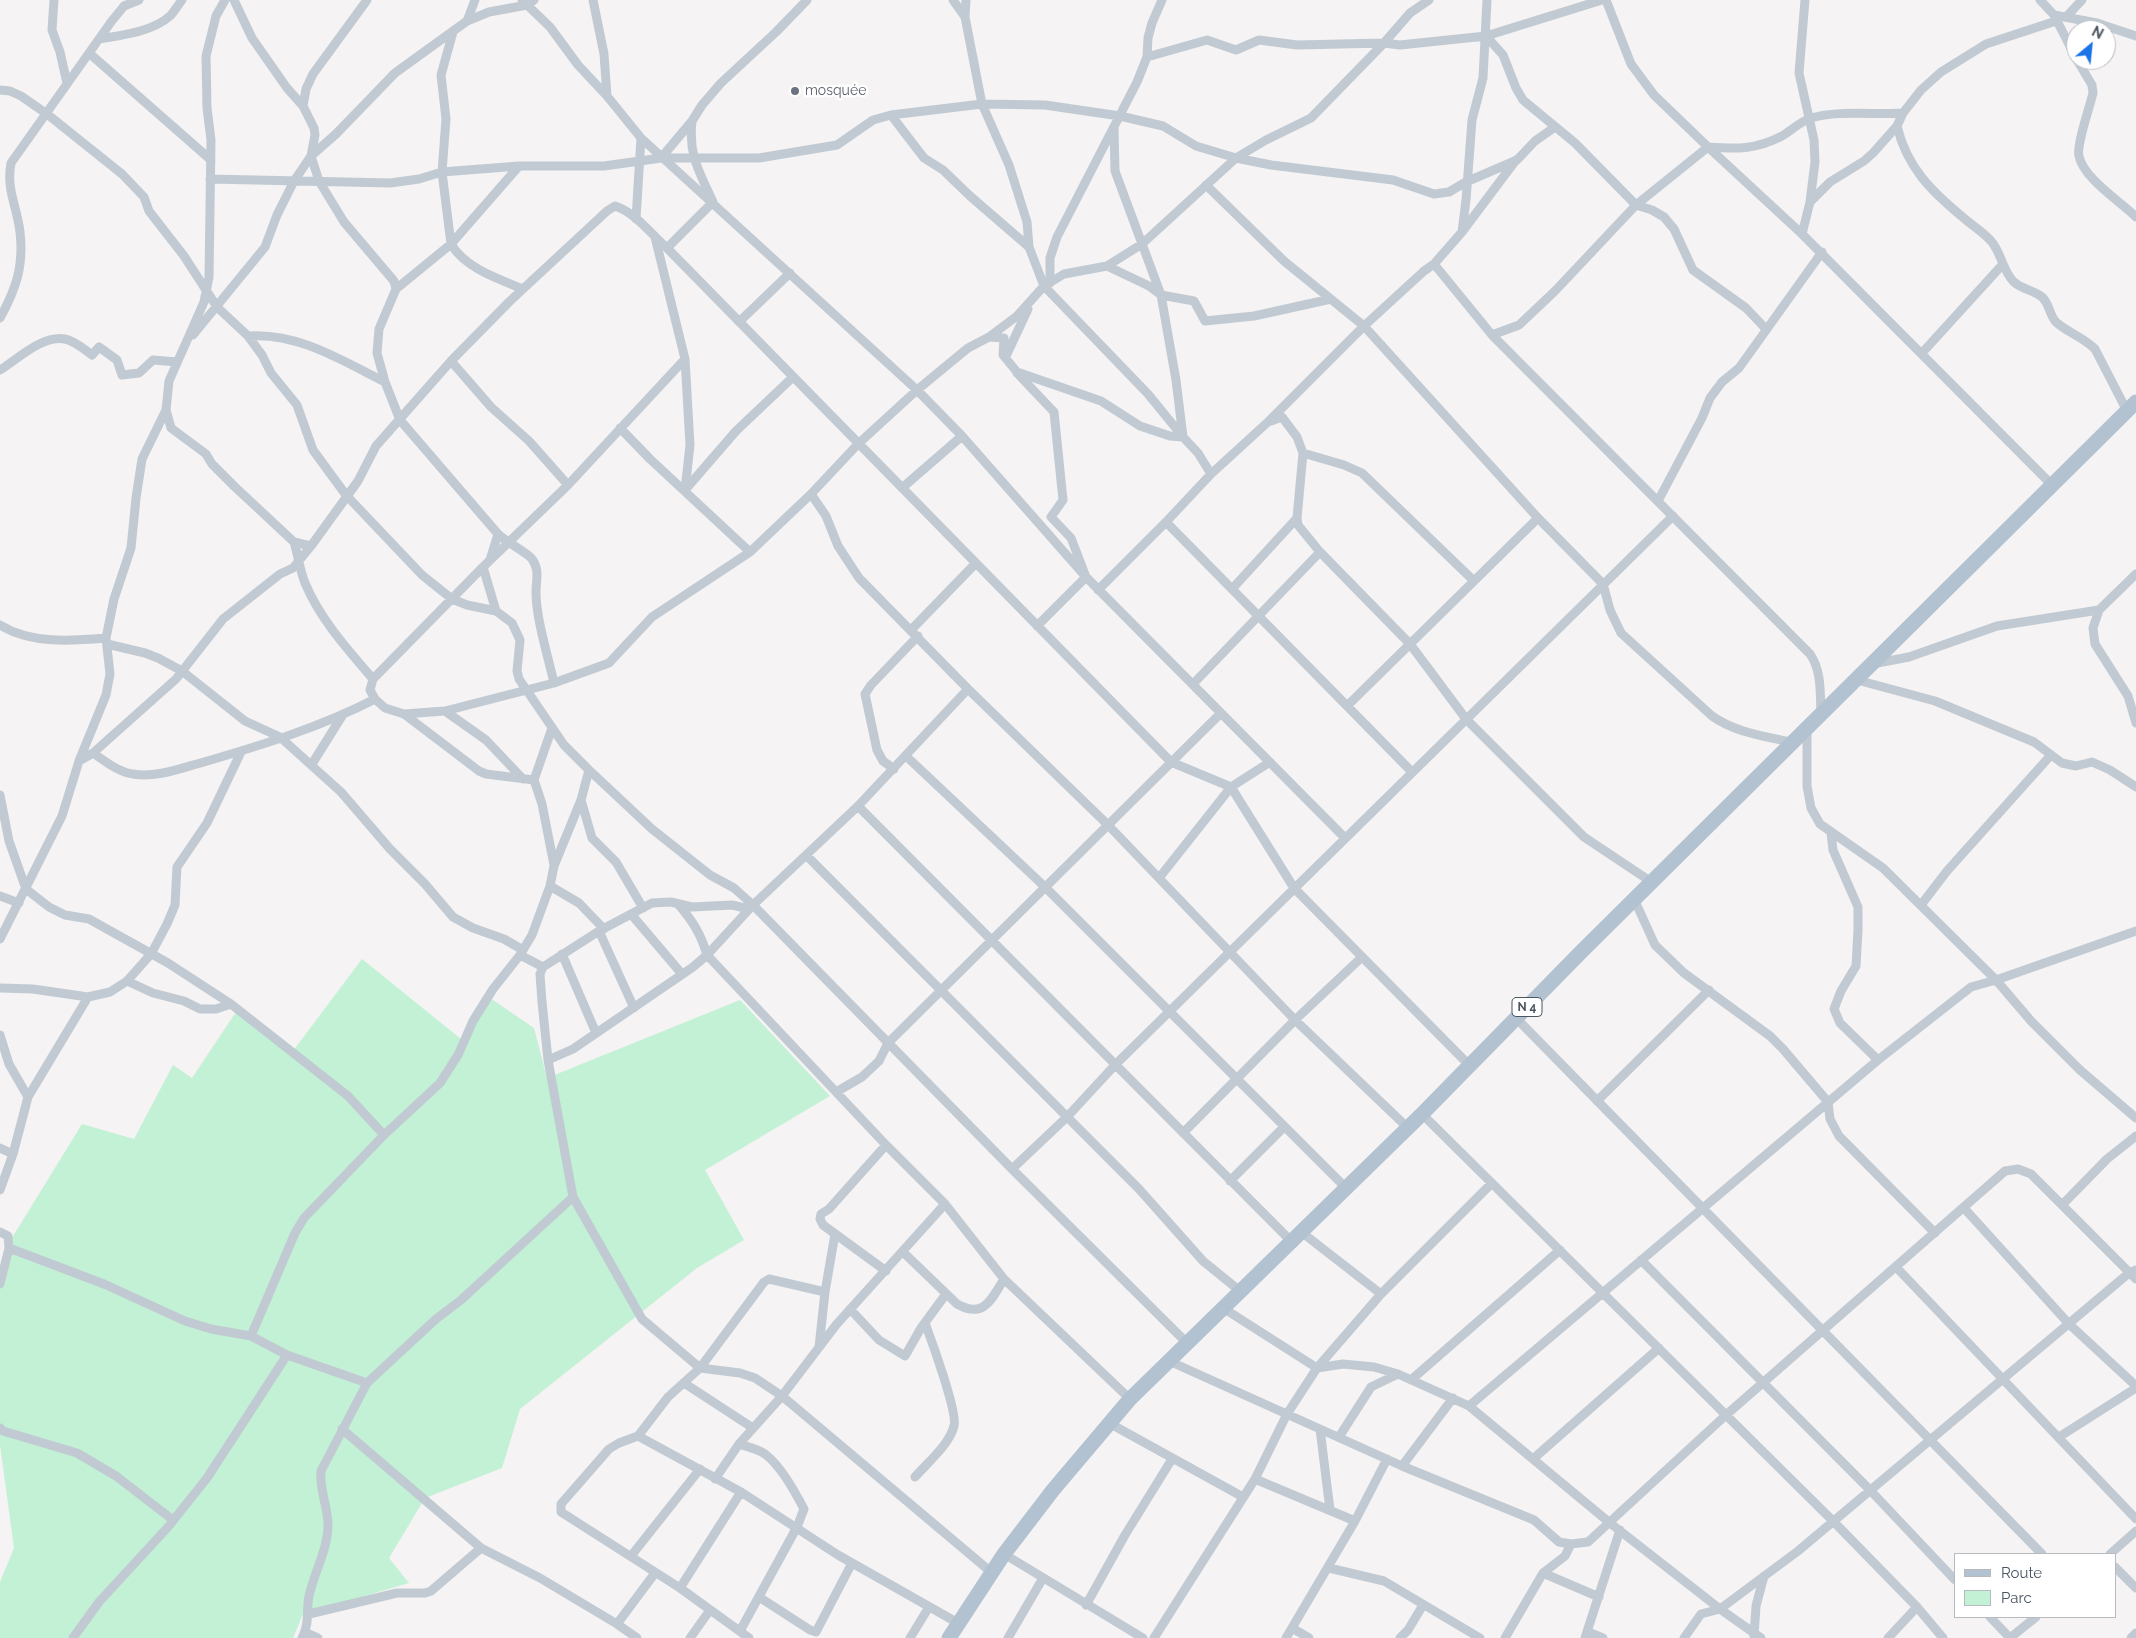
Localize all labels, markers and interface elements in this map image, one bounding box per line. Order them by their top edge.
north arrow [2066,20,2116,70]
text: N [2089,23,2106,42]
place label: mosquée [805,83,866,99]
marker: mosquée [789,85,801,97]
road number: N 4 [1512,998,1542,1016]
legend [1954,1553,2116,1618]
text: Route [2001,1564,2042,1582]
text: Parc [2001,1589,2032,1607]

